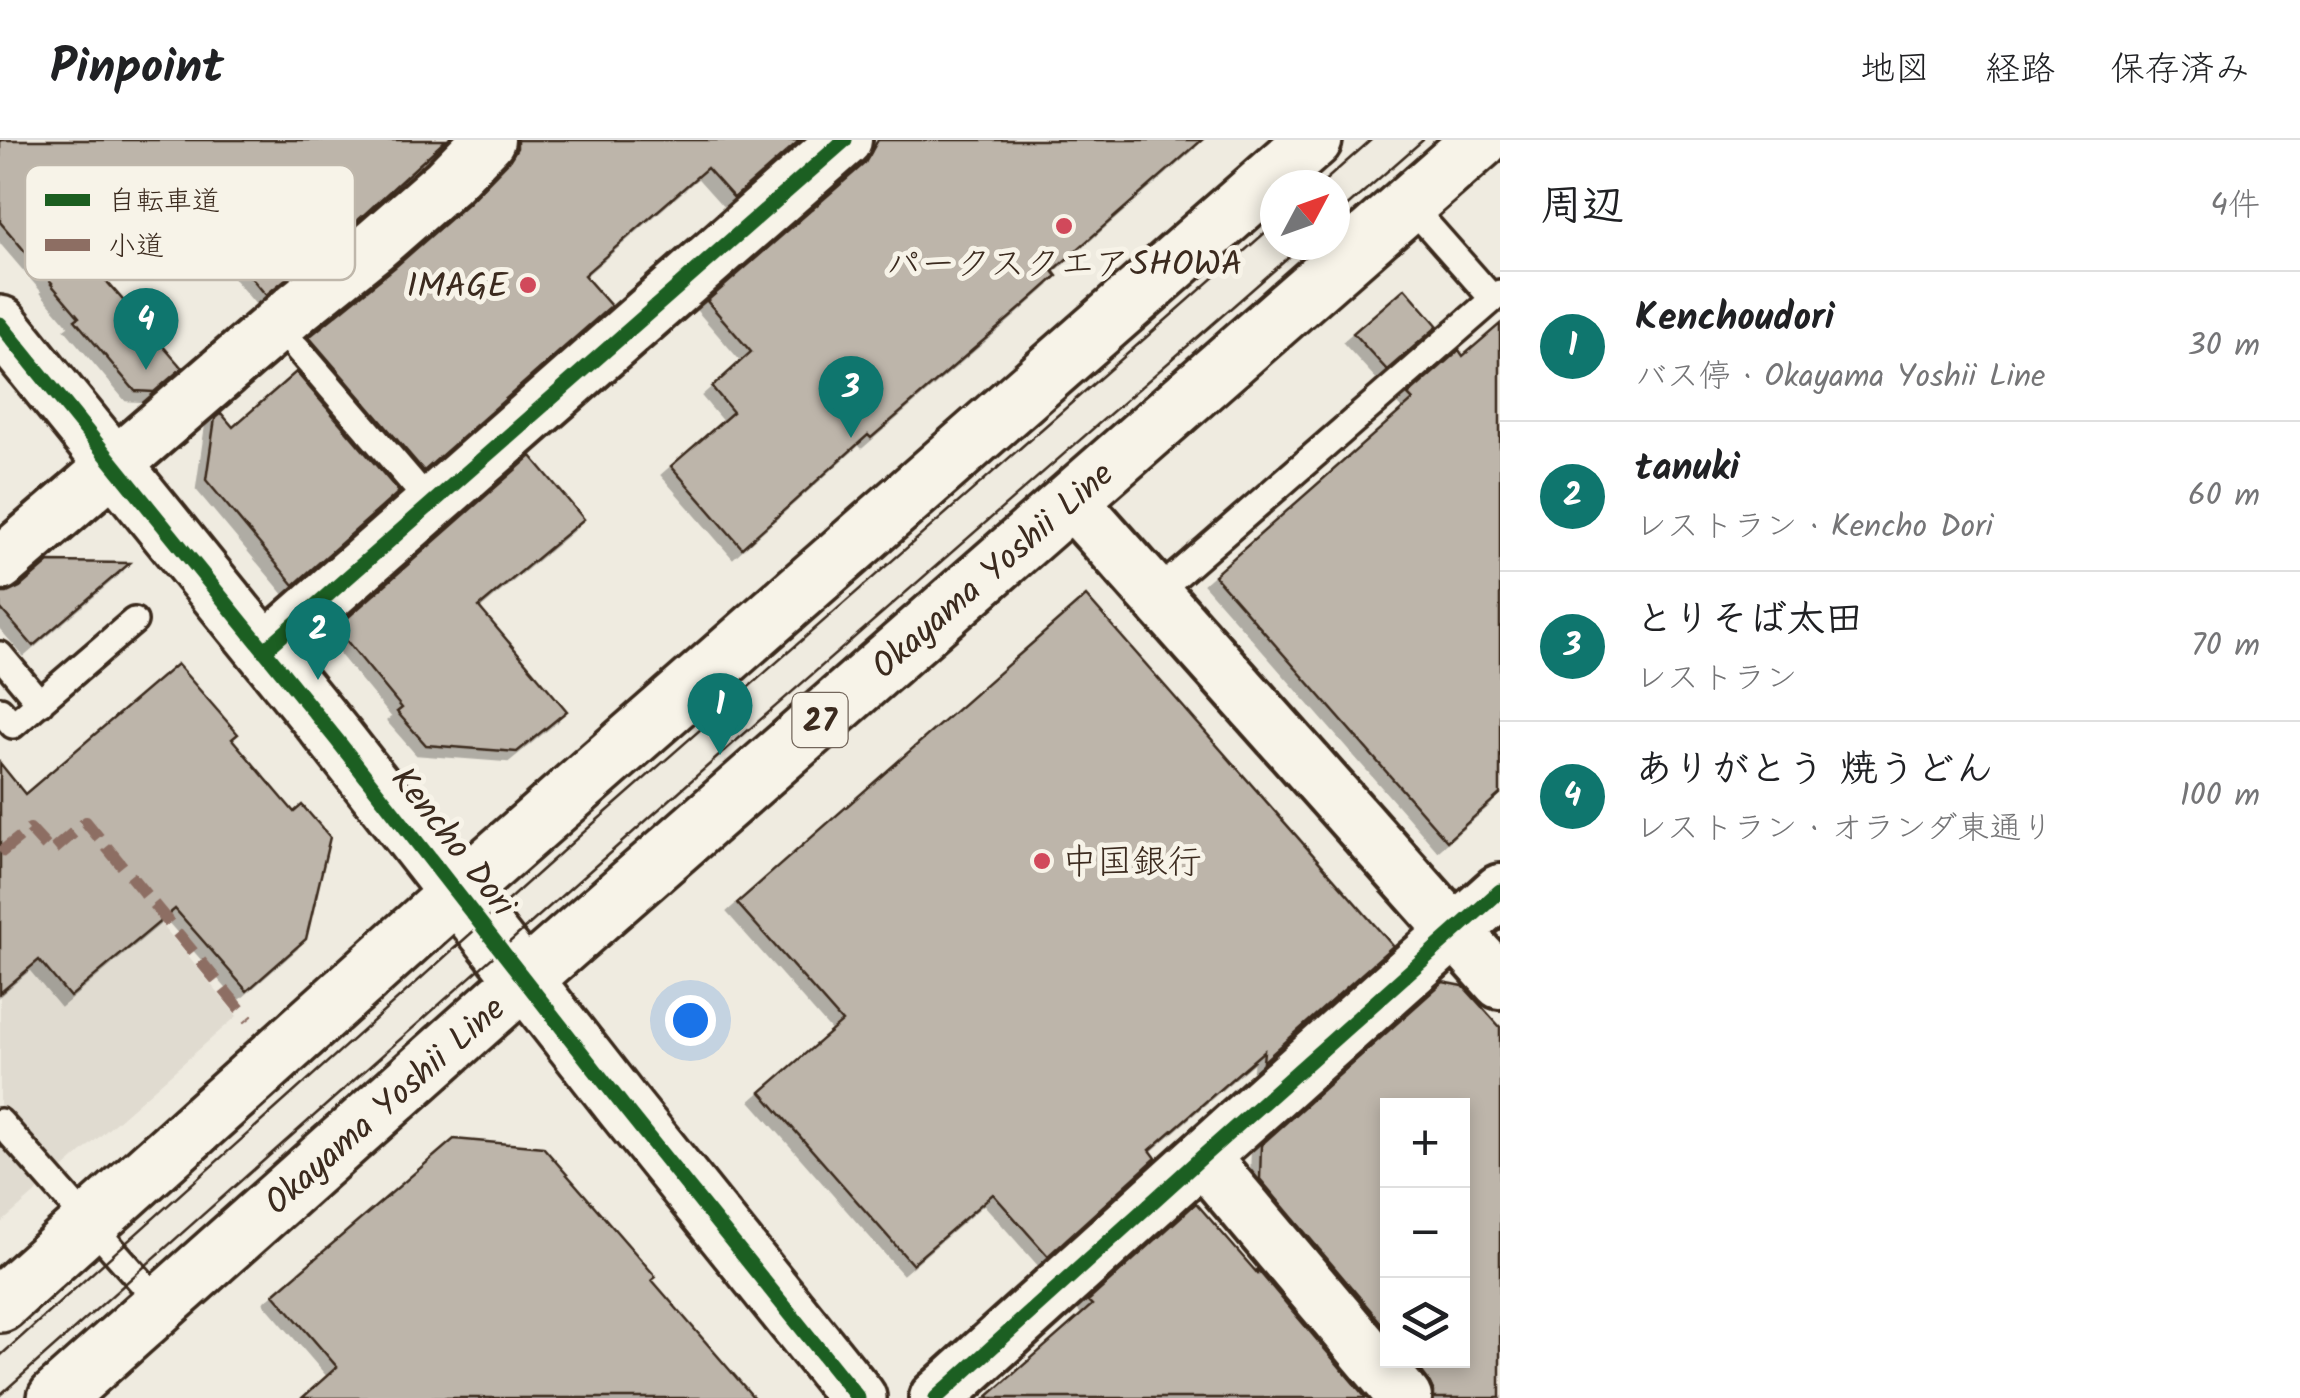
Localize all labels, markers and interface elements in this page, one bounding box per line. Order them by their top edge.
text: Pinpoint [50,31,224,107]
text: 地図 [1860,43,1930,99]
text: 経路 [1985,43,2055,99]
text: 保存済み [2110,43,2250,99]
legend [25,165,355,280]
north arrow [1260,170,1350,260]
text: 周辺 [1540,174,1624,241]
text: 自転車道 [108,180,220,225]
text: 4件 [2210,181,2260,232]
marker: パークスクエアSHOWA [1053,215,1075,237]
text: 小道 [108,225,164,270]
place label: パークスクエアSHOWA [886,238,1242,294]
place label: IMAGE [406,260,510,316]
marker: IMAGE [517,274,539,296]
pin: 4 [114,288,178,370]
text: Kenchoudori [1635,289,1835,349]
text: 1 [1568,321,1577,372]
text: 30 m [2187,321,2260,372]
text: バス停 · Okayama Yoshii Line [1635,352,2046,403]
pin: 3 [818,356,884,438]
text: tanuki [1635,439,1740,499]
street label: Okayama Yoshii Line [860,449,1128,694]
text: 2 [1563,471,1582,522]
text: 60 m [2188,471,2260,522]
text: レストラン · Kencho Dori [1635,502,1993,553]
text: とりそば太田 [1635,591,1863,651]
pin: 2 [286,598,350,680]
text: 3 [1564,621,1581,672]
text: 70 m [2191,621,2260,672]
text: レストラン [1635,654,1798,705]
pin: 1 [688,672,752,755]
road number: 27 [792,693,848,747]
text: ありがとう 焼うどん [1635,741,1993,801]
street label: Kencho Dori [375,756,529,931]
text: 4 [1564,771,1581,822]
text: 100 m [2180,771,2260,822]
text: レストラン · オランダ東通り [1635,804,2054,855]
place label: 中国銀行 [1062,836,1202,892]
marker: 中国銀行 [1031,850,1053,872]
street label: Okayama Yoshii Line [253,984,520,1231]
your location [665,995,716,1046]
map controls [1380,1098,1470,1368]
button: + [1380,1098,1470,1188]
button: − [1380,1188,1470,1278]
button: layers [1380,1278,1470,1368]

